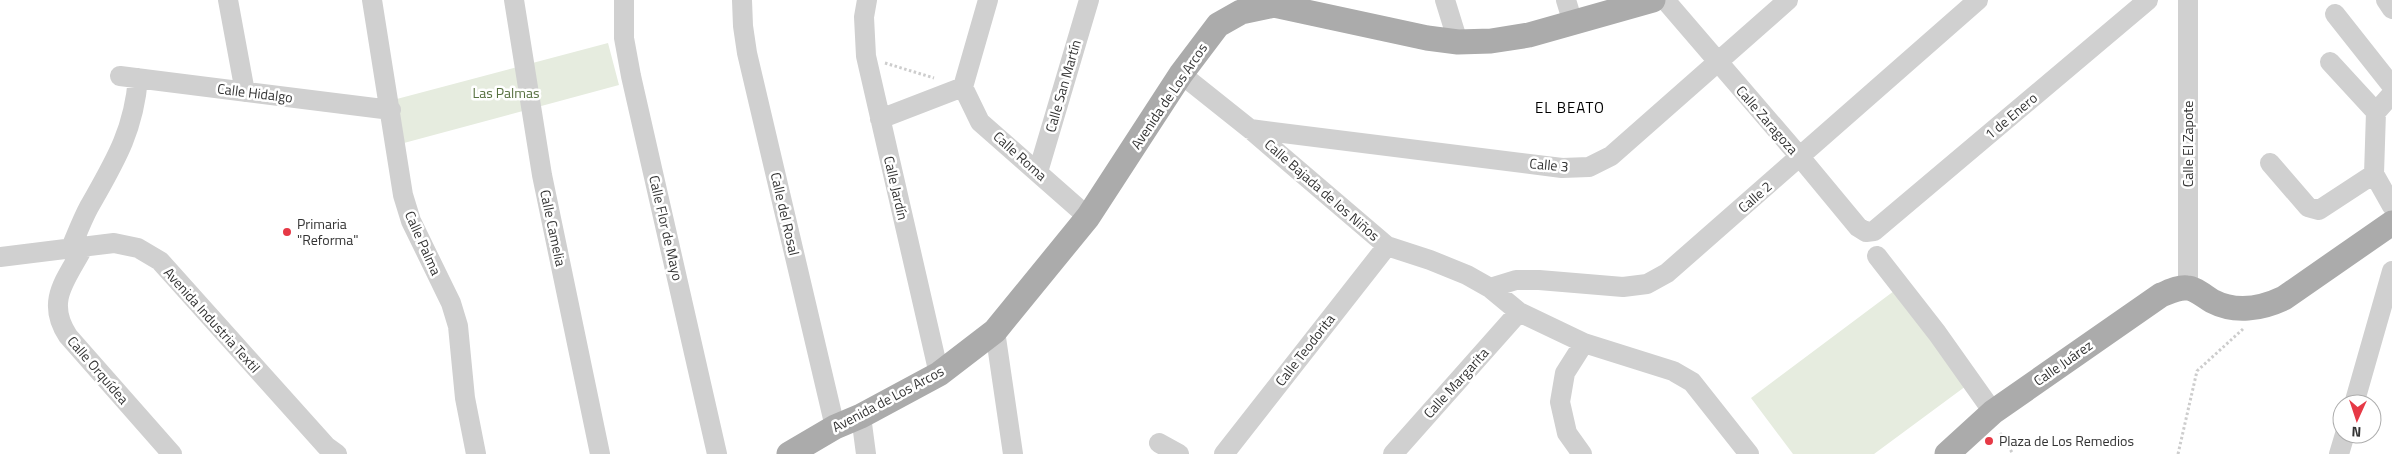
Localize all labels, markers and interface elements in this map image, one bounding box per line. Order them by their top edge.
street label: Calle San Martín [1039,37,1086,135]
street label: Avenida de Los Arcos [1125,38,1212,153]
street label: Calle Hidalgo [216,77,294,108]
street label: Calle Zaragoza [1731,80,1803,159]
park label: Las Palmas [472,82,540,103]
street label: 1 de Enero [1980,87,2042,144]
district label: EL BEATO [1535,96,1605,119]
street label: Calle El Zapote [2177,101,2198,187]
street label: Calle Roma [989,126,1052,185]
street label: Calle Bajada de los Niños [1260,134,1384,246]
street label: Calle 3 [1529,152,1569,177]
street label: Calle Jardín [879,154,914,222]
street label: Calle del Rosal [766,170,805,258]
street label: Calle Flor de Mayo [644,173,689,283]
street label: Calle 2 [1733,176,1776,217]
street label: Calle Camelia [535,188,572,268]
street label: Calle Palma [400,207,447,278]
place label: Primaria "Reforma" [297,213,358,250]
marker: Primaria "Reforma" [281,226,293,238]
street label: Avenida Industria Textil [159,262,266,377]
street label: Calle Teodorita [1270,309,1339,390]
street label: Calle Orquídea [63,331,134,408]
street label: Calle Juárez [2029,335,2097,391]
street label: Calle Margarita [1418,343,1493,423]
street label: Avenida de Los Arcos [828,360,947,437]
north arrow [2332,394,2382,444]
text: N [2351,422,2362,443]
place label: Plaza de Los Remedios [1999,430,2134,451]
marker: Plaza de Los Remedios [1983,435,1995,447]

